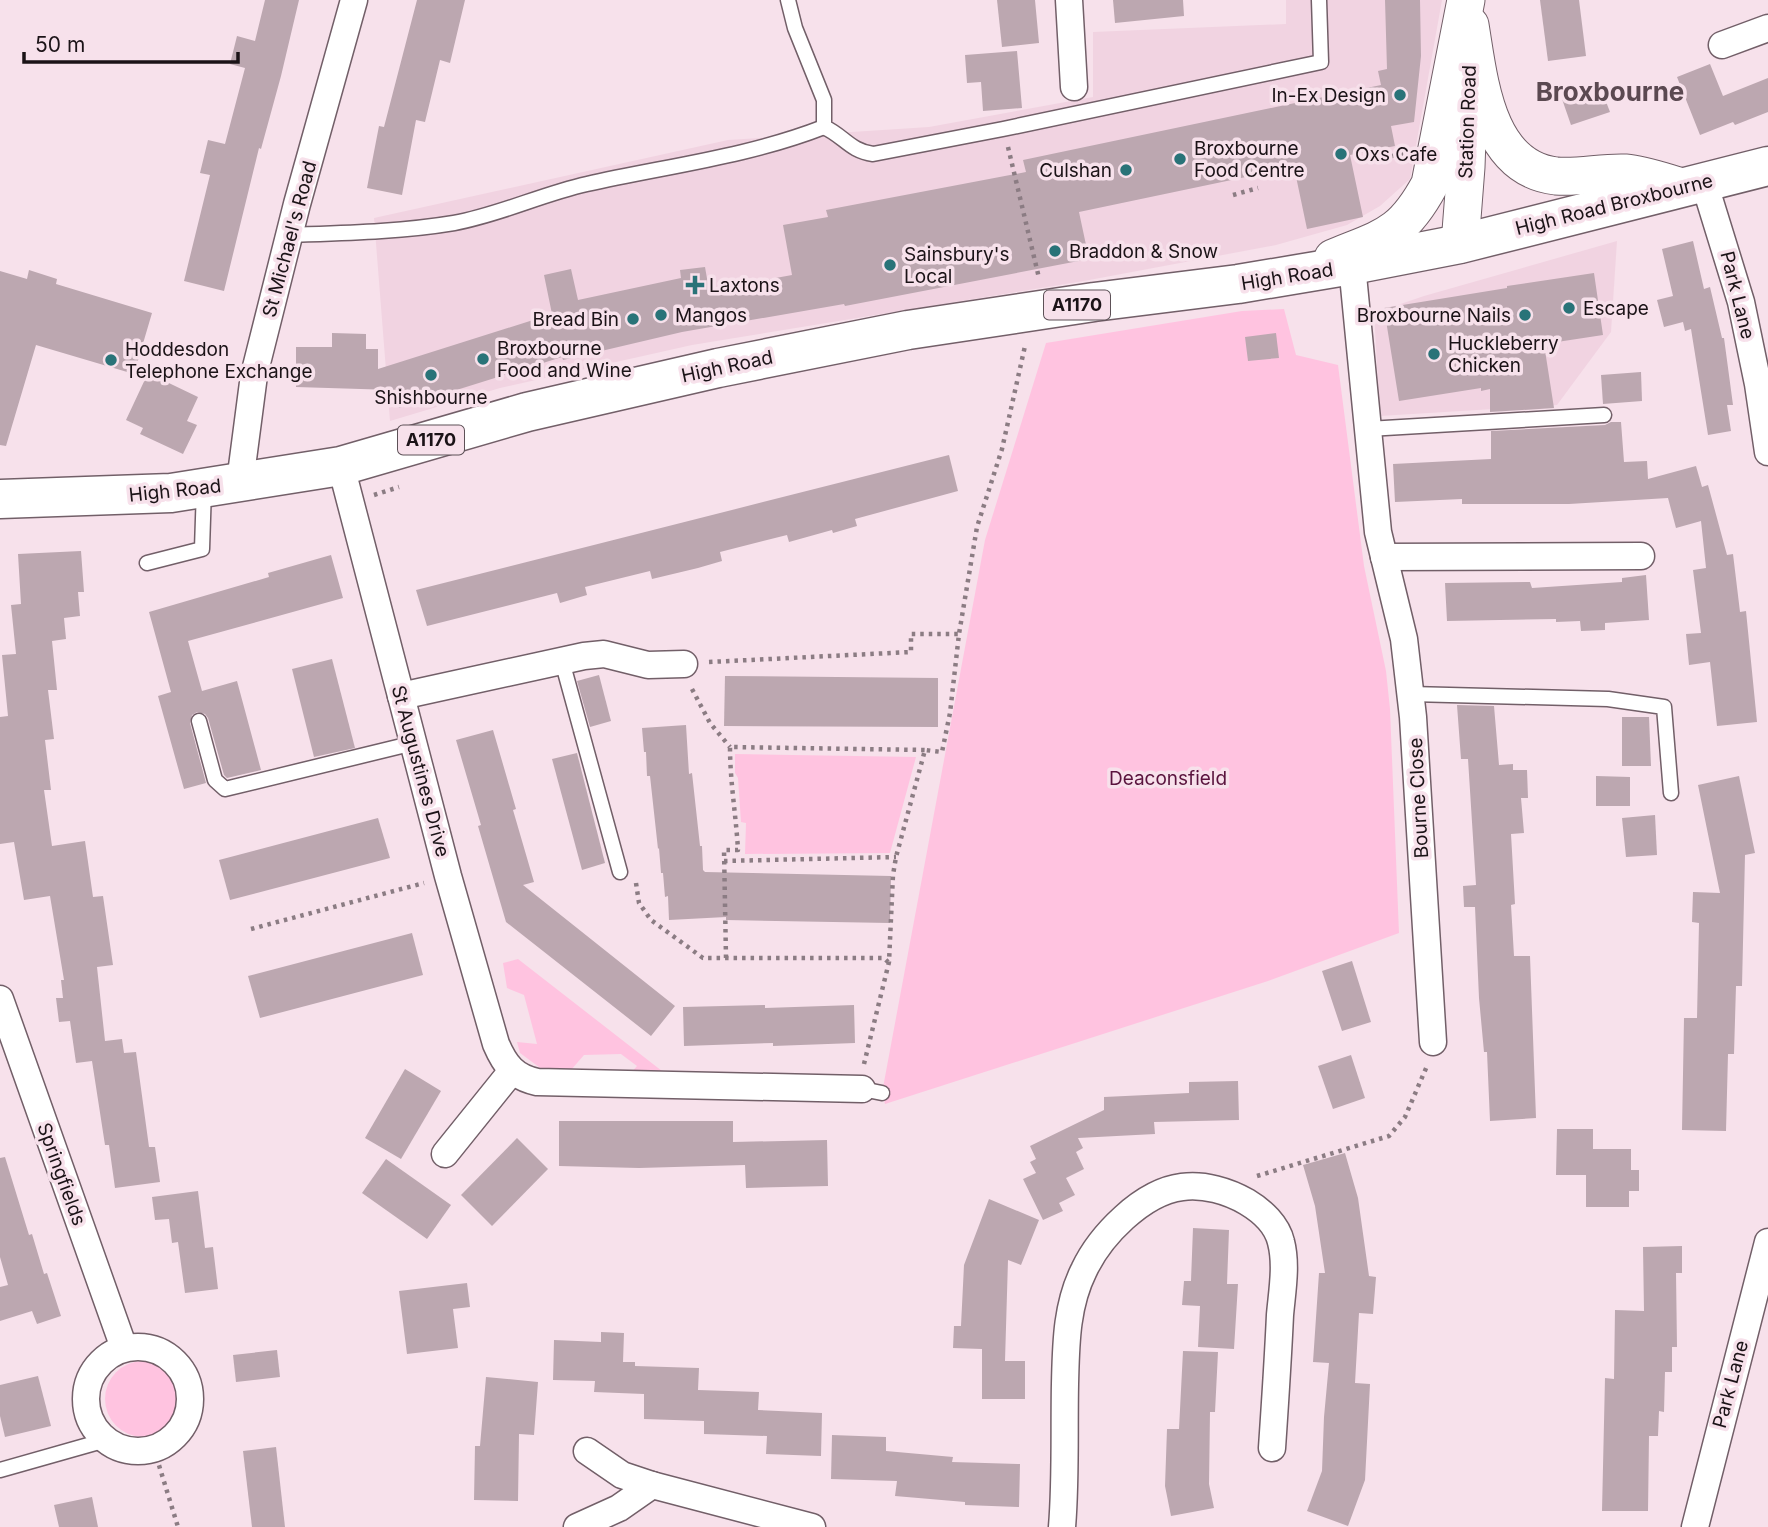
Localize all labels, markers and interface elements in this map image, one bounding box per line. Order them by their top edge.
scale bar [24,21,238,65]
text: 50 m [35,32,85,57]
street label: Station Road [1454,65,1481,179]
district label: Broxbourne [1536,76,1684,107]
place label: In-Ex Design [1271,84,1386,107]
marker: In-Ex Design [1392,87,1408,103]
place label: Broxbourne Food Centre [1194,137,1305,182]
place label: Oxs Cafe [1355,143,1437,166]
marker: Oxs Cafe [1333,146,1349,162]
marker: Broxbourne Food Centre [1172,151,1188,167]
street label: St Michael's Road [258,158,321,320]
place label: Culshan [1039,159,1112,182]
marker: Culshan [1118,162,1134,178]
street label: High Road Broxbourne [1513,169,1715,240]
place label: Braddon & Snow [1069,240,1218,263]
place label: Sainsbury's Local [904,243,1009,288]
marker: Braddon & Snow [1047,243,1063,259]
street label: Park Lane [1716,249,1760,341]
marker: Sainsbury's Local [882,257,898,273]
street label: High Road [1239,258,1335,295]
place label: Laxtons [709,274,780,297]
marker: Laxtons [687,277,703,293]
road number: A1170 [1044,290,1110,320]
place label: Escape [1583,297,1649,320]
marker: Escape [1561,300,1577,316]
place label: Mangos [675,304,747,327]
place label: Broxbourne Nails [1357,304,1511,327]
marker: Mangos [653,307,669,323]
marker: Broxbourne Nails [1517,307,1533,323]
place label: Bread Bin [533,308,619,331]
marker: Bread Bin [625,311,641,327]
place label: Huckleberry Chicken [1448,332,1559,377]
place label: Broxbourne Food and Wine [497,337,632,382]
place label: Hoddesdon Telephone Exchange [125,338,313,383]
street label: High Road [679,346,775,387]
marker: Huckleberry Chicken [1426,346,1442,362]
marker: Broxbourne Food and Wine [475,351,491,367]
marker: Hoddesdon Telephone Exchange [103,352,119,368]
marker: Shishbourne [423,367,439,383]
place label: Shishbourne [374,386,488,409]
road number: A1170 [398,426,464,454]
street label: High Road [128,474,222,507]
street label: St Augustines Drive [387,683,454,859]
street label: Bourne Close [1404,737,1433,859]
park label: Deaconsfield [1109,767,1227,790]
street label: Springfields [32,1120,91,1229]
street label: Park Lane [1708,1338,1753,1430]

